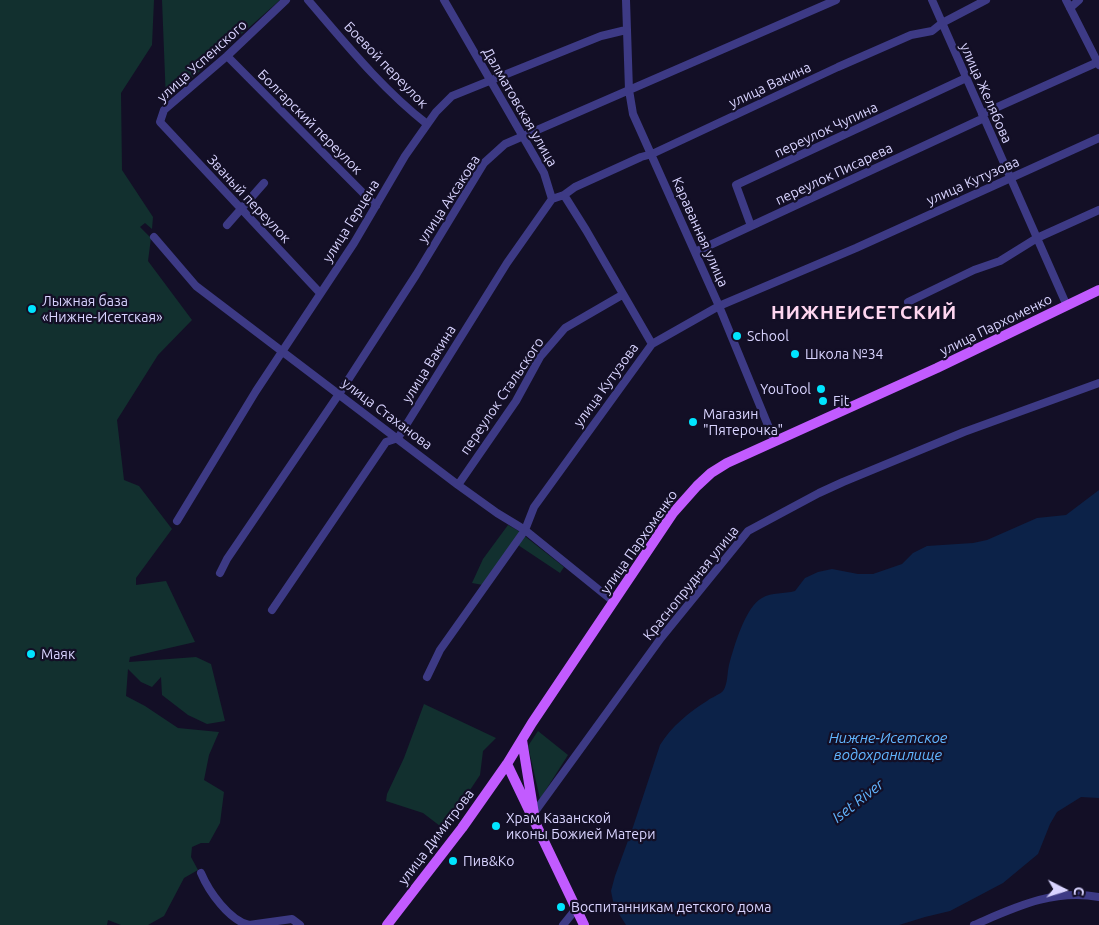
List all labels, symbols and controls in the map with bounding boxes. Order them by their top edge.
street label: улица Успенского [154,16,250,106]
street label: Боевой переулок [340,18,432,112]
street label: улица Желябова [956,40,1016,146]
street label: Далматовская улица [479,45,561,169]
street label: улица Вакина [726,59,814,111]
street label: Болгарский переулок [254,66,366,178]
street label: переулок Чупина [772,99,880,161]
street label: переулок Писарева [773,139,895,209]
street label: Званый переулок [204,151,294,247]
street label: улица Аксакова [414,152,484,246]
street label: улица Кутузова [924,153,1022,209]
street label: Караванная улица [668,174,732,290]
street label: улица Герцена [319,177,383,265]
street label: улица Пархоменко [937,291,1055,359]
place label: Лыжная база «Нижне-Исетская» [42,293,163,326]
district label: НИЖНЕИСЕТСКИЙ [769,302,959,324]
marker: Лыжная база «Нижне-Исетская» [26,303,38,315]
street label: улица Вакина [398,322,460,406]
place label: School [747,328,789,344]
marker: School [731,330,743,342]
street label: переулок Стальского [457,334,547,458]
street label: улица Кутузова [570,340,642,430]
place label: Школа №34 [805,346,884,362]
marker: Школа №34 [789,348,801,360]
street label: улица Стаханова [338,375,436,453]
place label: YouTool [760,381,811,397]
marker: YouTool [815,383,827,395]
place label: Fit [833,393,849,409]
marker: Fit [817,395,829,407]
place label: Магазин "Пятерочка" [703,406,783,438]
marker: Магазин "Пятерочка" [687,416,699,428]
street label: улица Пархоменко [597,487,681,597]
street label: Краснопрудная улица [640,522,742,644]
place label: Маяк [41,646,75,662]
marker: Маяк [25,648,37,660]
water label: Нижне-Исетское водохранилище [829,729,947,764]
water label: Iset River [829,775,887,827]
street label: улица Димитрова [395,786,477,888]
place label: Храм Казанской иконы Божией Матери [506,810,656,842]
marker: Храм Казанской иконы Божией Матери [490,820,502,832]
place label: Пив&Ко [463,853,514,869]
marker: Пив&Ко [447,855,459,867]
north arrow [1039,865,1089,915]
text: С [1071,886,1087,896]
place label: Воспитанникам детского дома [571,899,771,915]
marker: Воспитанникам детского дома [555,901,567,913]

